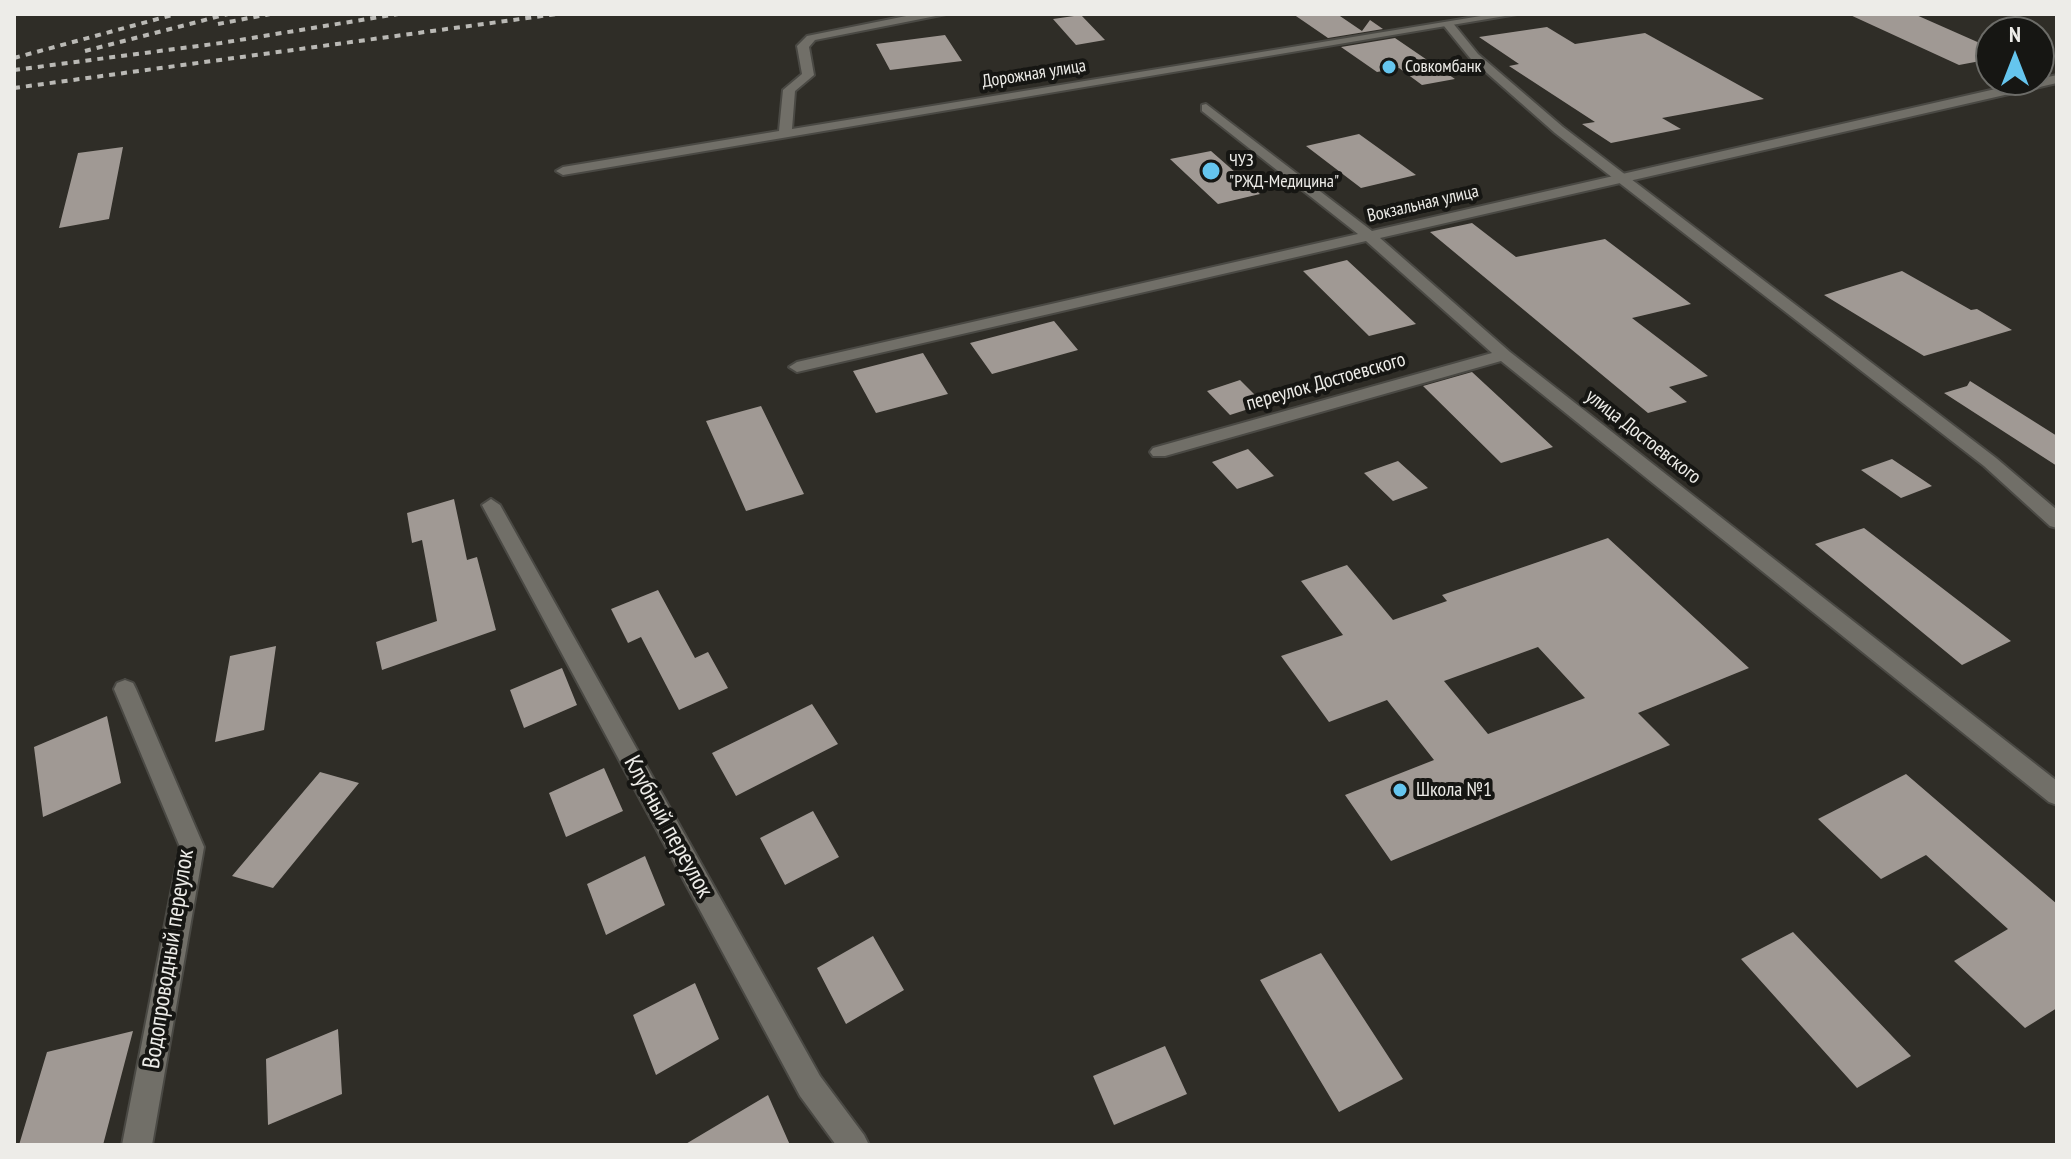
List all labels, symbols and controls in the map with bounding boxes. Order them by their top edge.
north arrow [1975,16,2055,96]
text: N [2009,20,2021,48]
street label: Дорожная улица [980,55,1088,93]
place label: Совкомбанк [1405,56,1482,78]
marker: Совкомбанк [1380,58,1398,76]
place label: ЧУЗ "РЖД-Медицина" [1229,150,1339,192]
marker: ЧУЗ "РЖД-Медицина" [1200,160,1222,182]
street label: Вокзальная улица [1365,181,1481,227]
street label: переулок Достоевского [1244,348,1408,416]
street label: улица Достоевского [1580,384,1706,490]
street label: Клубный переулок [617,751,719,903]
place label: Школа №1 [1416,778,1492,802]
marker: Школа №1 [1391,781,1409,799]
street label: Водопроводный переулок [137,847,201,1071]

